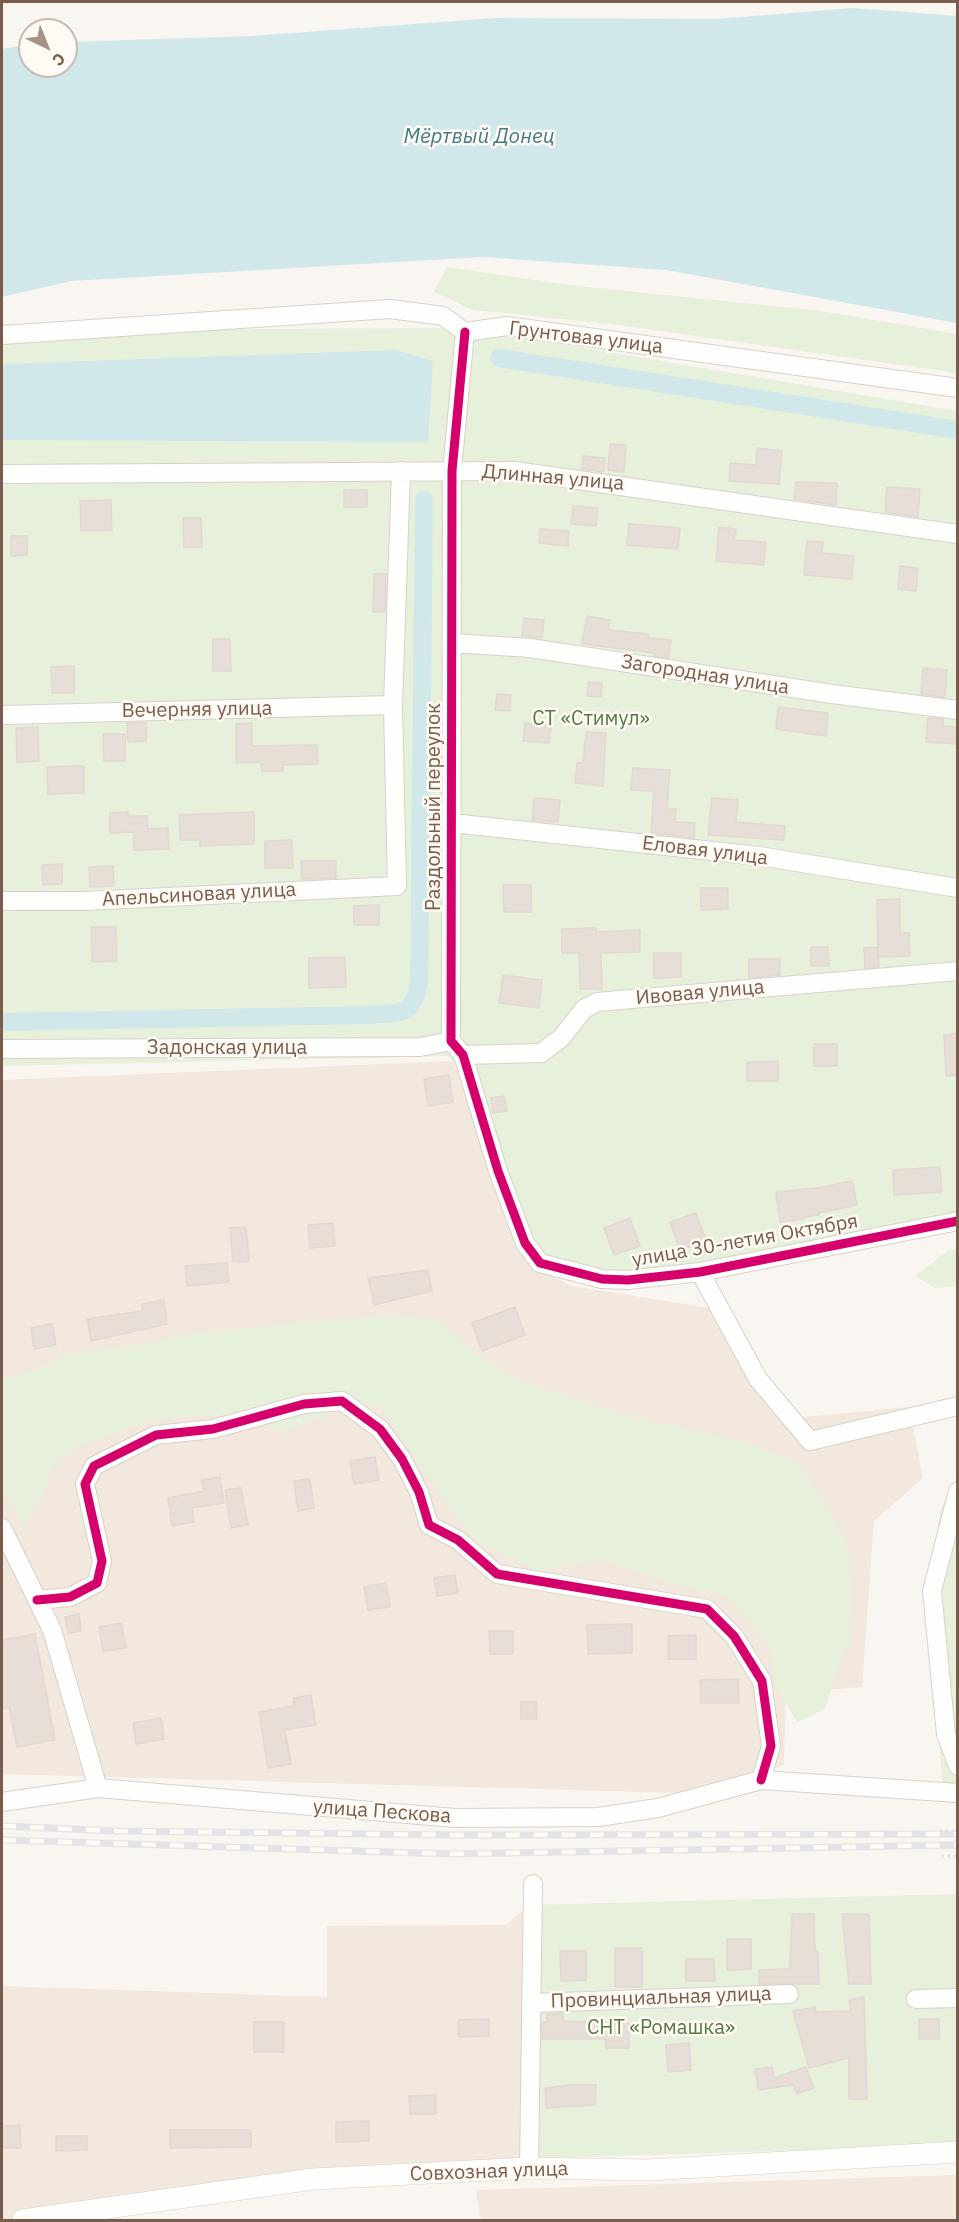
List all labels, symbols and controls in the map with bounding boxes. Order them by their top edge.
north arrow [18,18,78,78]
text: С [48,49,70,71]
water label: Мёртвый Донец [403,124,555,150]
street label: Грунтовая улица [508,317,664,359]
street label: Длинная улица [481,460,625,496]
street label: Загородная улица [619,650,791,700]
street label: Вечерняя улица [121,697,273,723]
street label: Раздольный переулок [422,703,446,911]
park label: СТ «Стимул» [532,707,650,731]
street label: Еловая улица [641,831,769,871]
street label: Апельсиновая улица [101,878,297,912]
street label: Ивовая улица [635,975,765,1011]
street label: Задонская улица [147,1036,307,1060]
street label: улица 30-летия Октября [630,1209,860,1273]
street label: улица Пескова [312,1795,452,1829]
street label: Провинциальная улица [550,1982,772,2014]
park label: СНТ «Ромашка» [587,2016,735,2040]
street label: Совхозная улица [409,2157,569,2187]

